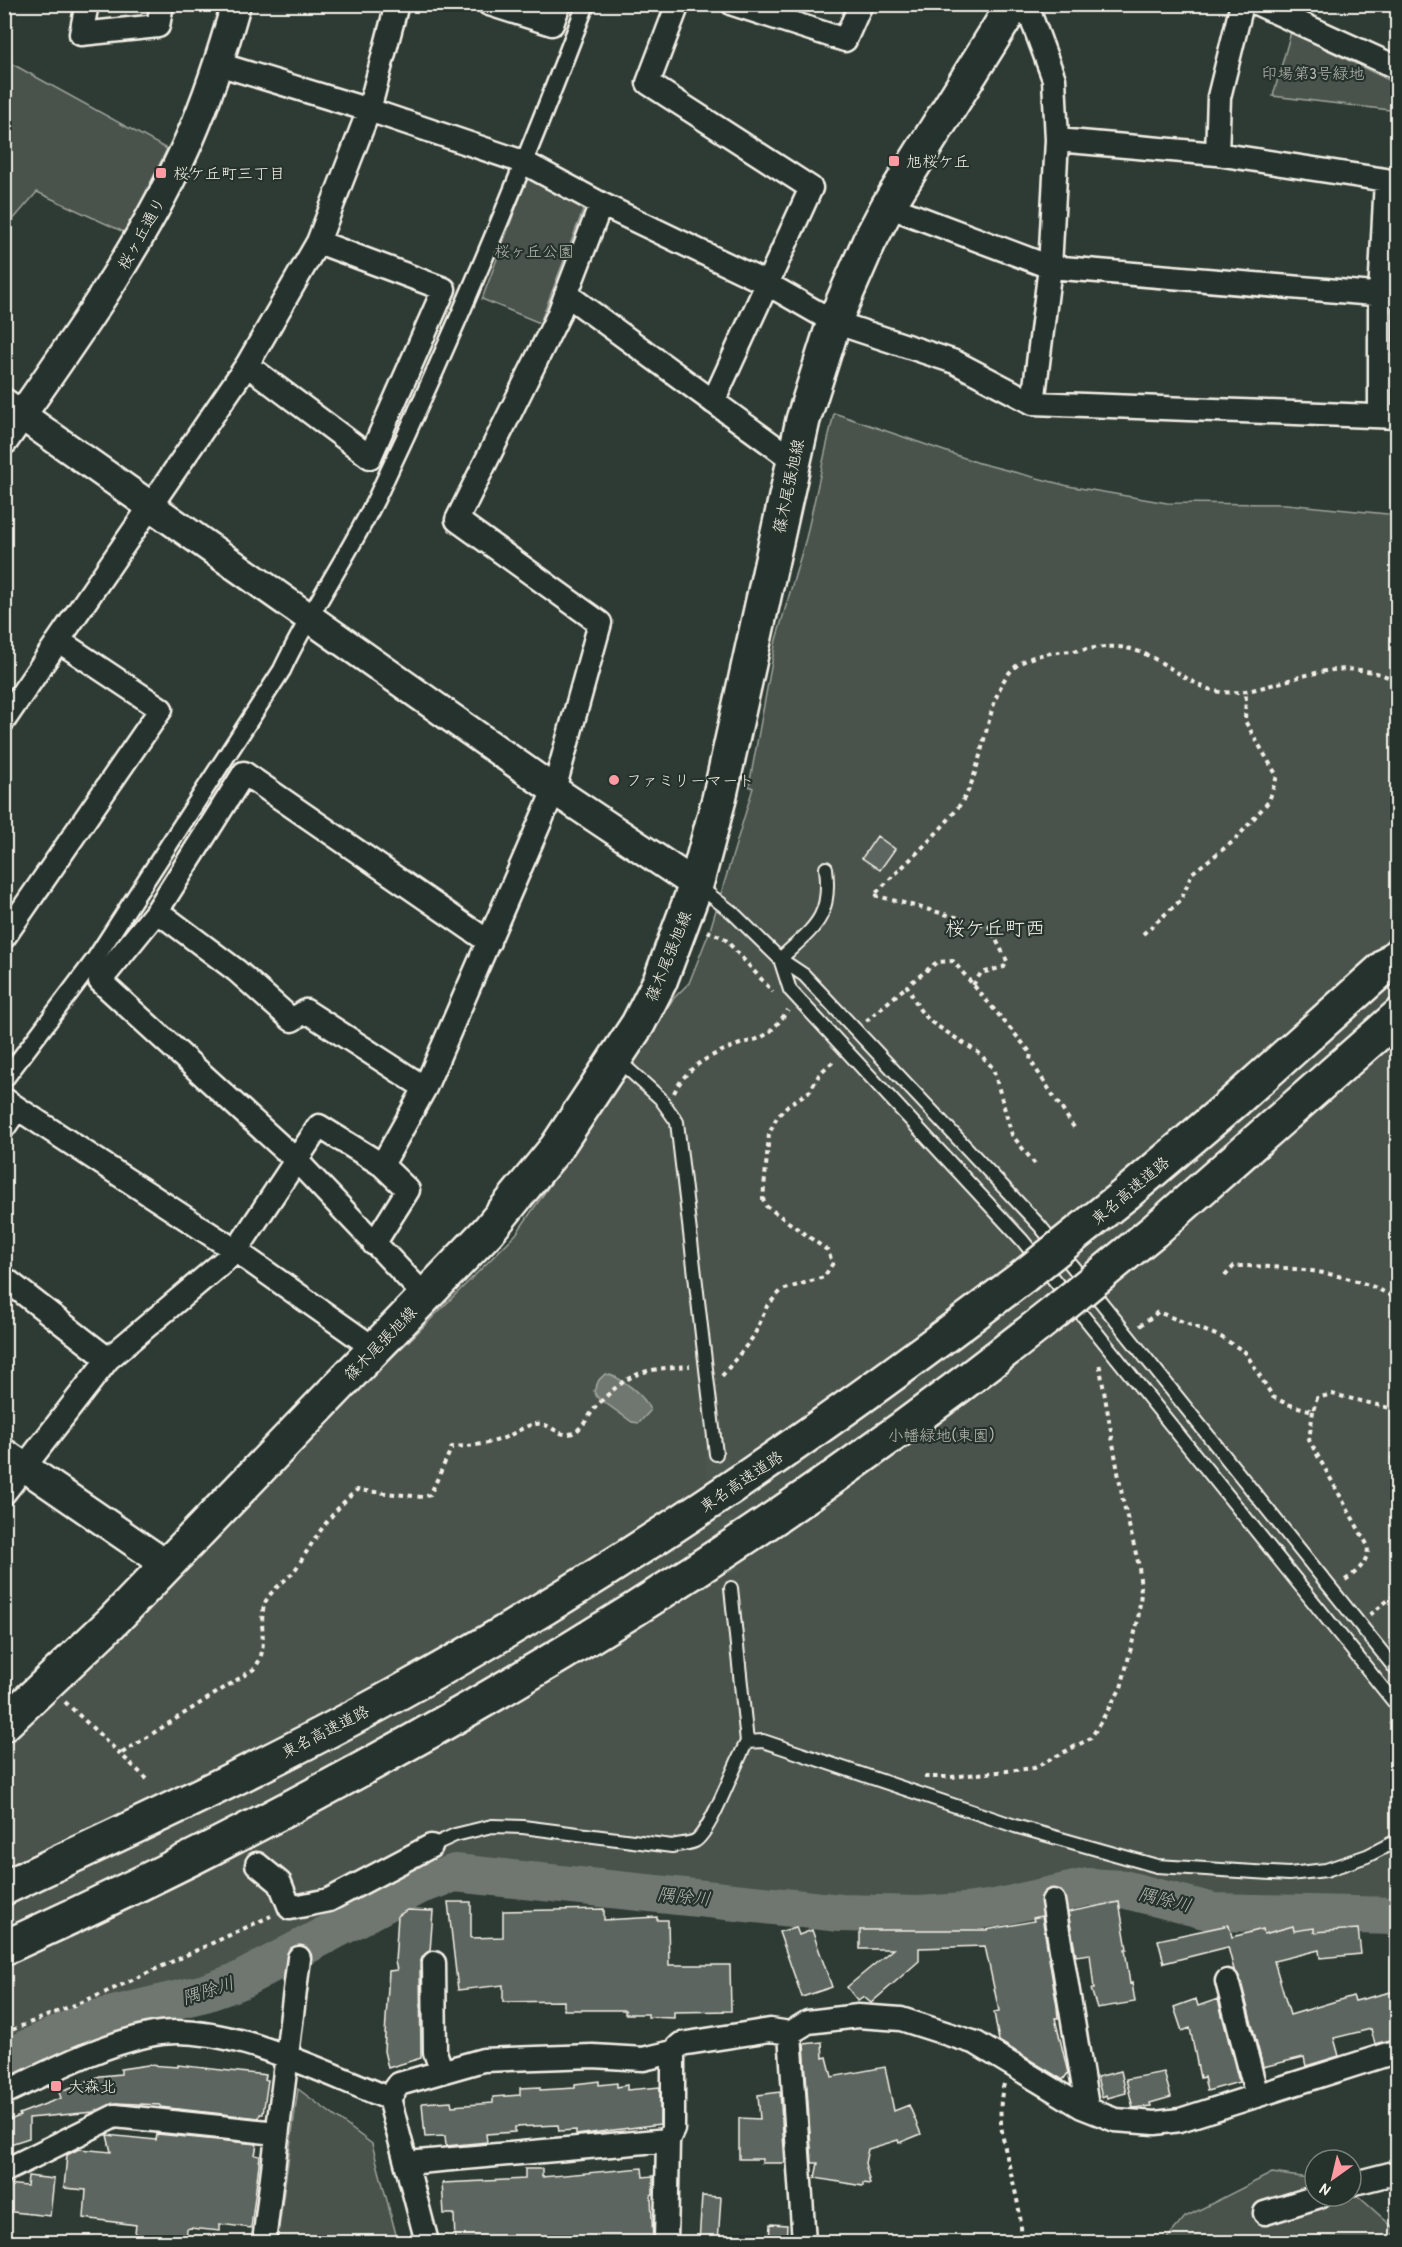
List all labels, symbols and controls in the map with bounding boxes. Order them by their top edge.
park label: 印場第3号緑地 [1261,62,1365,84]
place label: 旭桜ケ丘 [906,150,970,172]
marker: 旭桜ケ丘 [887,154,901,168]
place label: 桜ケ丘町三丁目 [173,162,285,184]
marker: 桜ケ丘町三丁目 [154,166,168,180]
street label: 桜ヶ丘通り [112,193,170,273]
park label: 桜ヶ丘公園 [494,240,574,262]
street label: 篠木尾張旭線 [767,437,809,535]
place label: ファミリーマート [626,769,754,791]
marker: ファミリーマート [607,773,621,787]
street label: 篠木尾張旭線 [640,907,696,1005]
district label: 桜ケ丘町西 [945,914,1045,941]
street label: 東名高速道路 [1086,1151,1174,1229]
street label: 篠木尾張旭線 [339,1301,421,1385]
park label: 小幡緑地(東園) [887,1424,995,1446]
street label: 東名高速道路 [695,1445,787,1517]
street label: 東名高速道路 [277,1699,373,1763]
water label: 隅除川 [1136,1880,1194,1918]
water label: 隅除川 [656,1881,712,1911]
water label: 隅除川 [178,1970,238,2010]
place label: 大森北 [68,2075,116,2097]
marker: 大森北 [49,2079,63,2093]
north arrow [1303,2148,1363,2208]
text: N [1315,2179,1334,2202]

